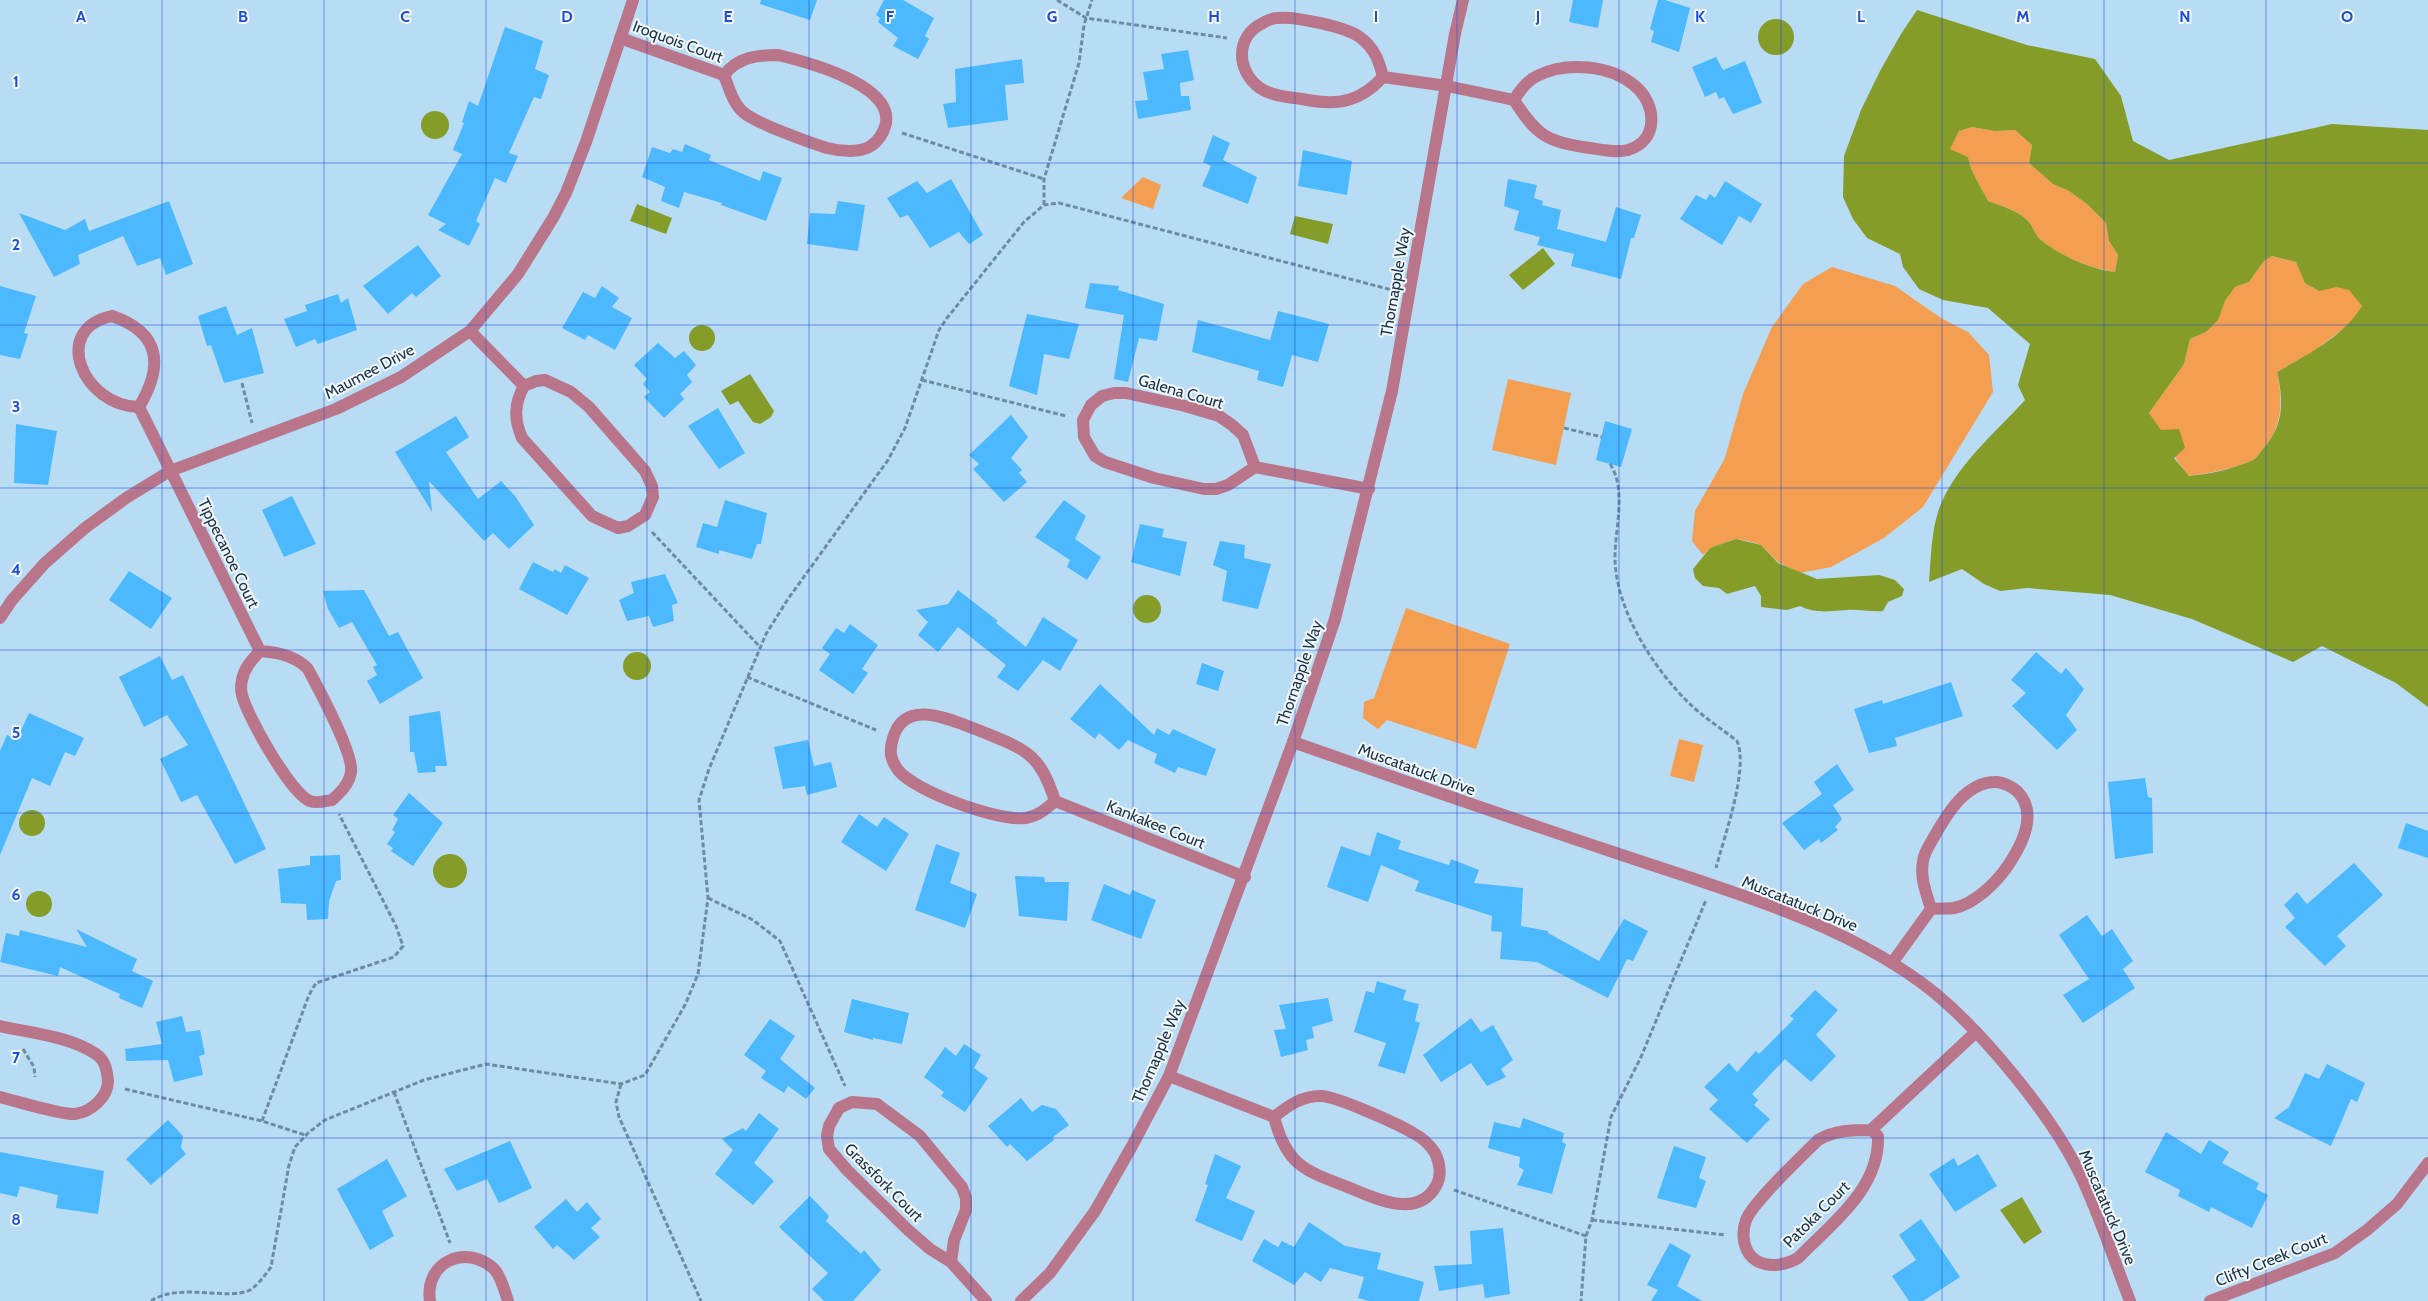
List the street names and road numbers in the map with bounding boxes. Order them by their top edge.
street label: Iroquois Court [630,16,726,67]
street label: Thornapple Way [1377,226,1414,338]
street label: Maumee Drive [321,340,417,403]
street label: Galena Court [1136,370,1226,413]
street label: Tippecanoe Court [194,495,264,612]
street label: Thornapple Way [1272,618,1326,729]
street label: Muscatatuck Drive [1356,739,1478,799]
street label: Kankakee Court [1104,796,1208,853]
street label: Muscatatuck Drive [1739,872,1860,935]
street label: Thornapple Way [1128,996,1189,1106]
street label: Grassfork Court [840,1139,927,1226]
street label: Muscatatuck Drive [2075,1147,2140,1268]
street label: Patoka Court [1779,1177,1854,1252]
street label: Clifty Creek Court [2213,1228,2330,1290]

